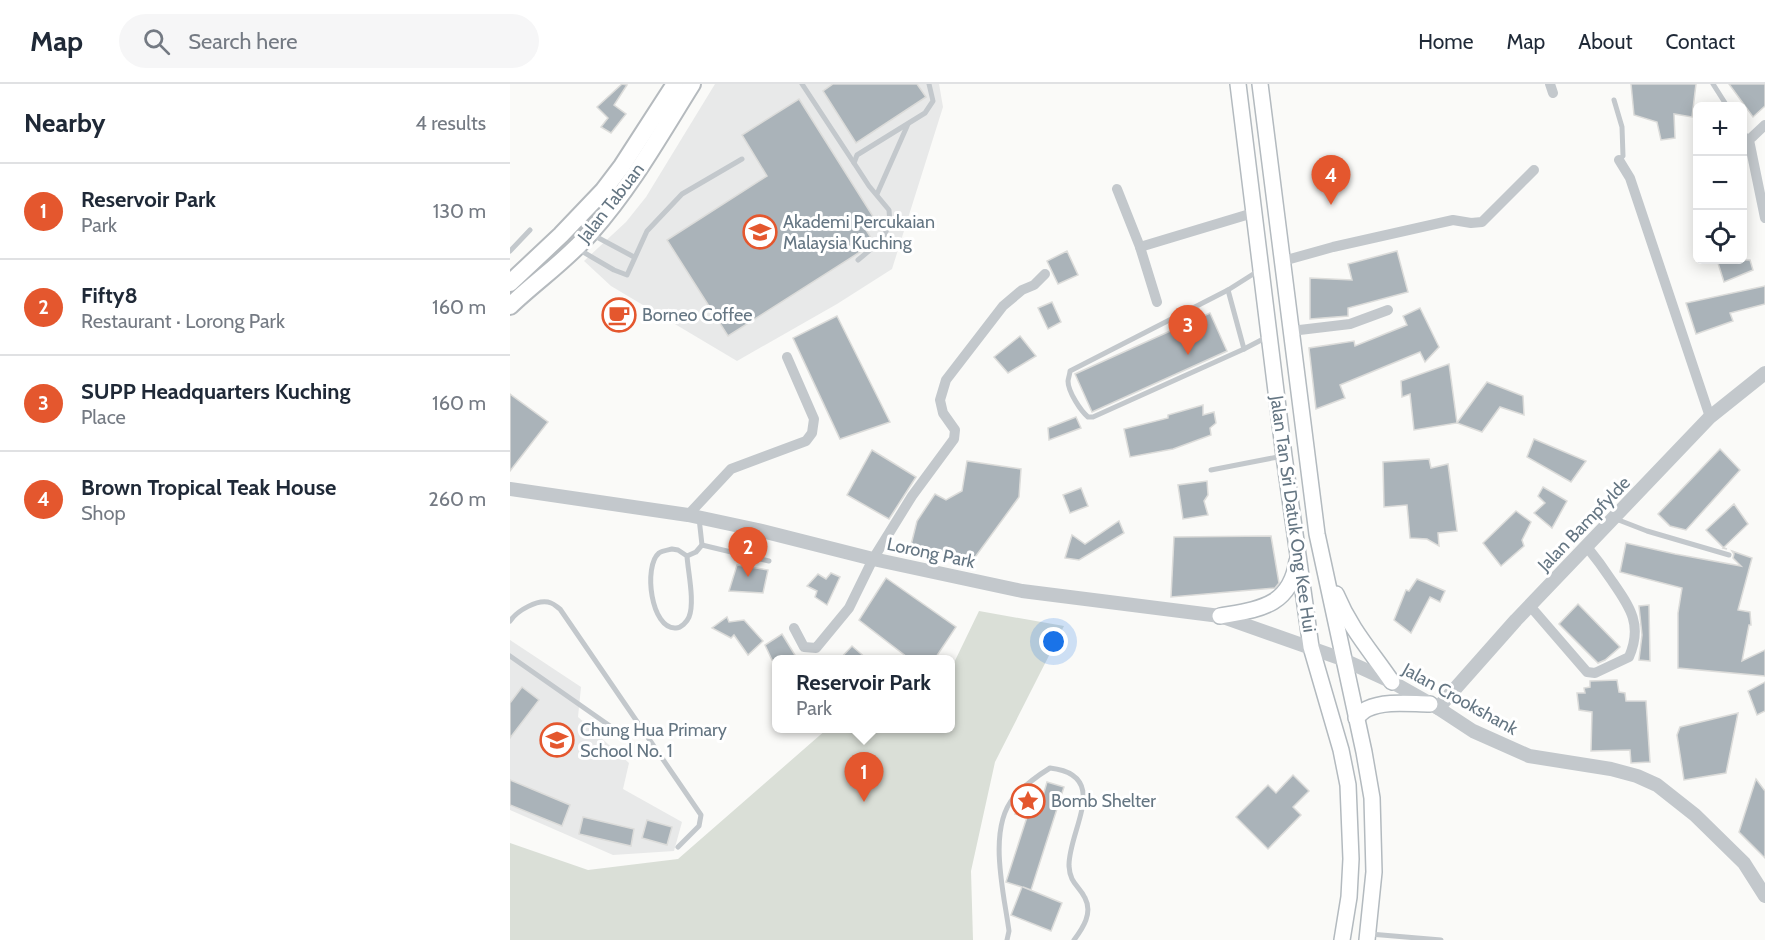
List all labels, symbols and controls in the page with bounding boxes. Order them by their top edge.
search box [119,14,539,68]
text: Map [30,24,83,58]
icon: search [140,25,173,58]
text: Search here [188,28,297,55]
text: Home [1418,29,1474,54]
text: Map [1507,29,1545,54]
text: About [1578,29,1632,54]
text: Contact [1665,29,1735,54]
map controls [1693,102,1747,264]
button: + [1693,102,1747,156]
text: Nearby [24,107,105,139]
text: 4 results [415,111,486,135]
pin: 4 [1312,156,1350,205]
button: − [1693,156,1747,210]
street label: Jalan Tabuan [572,159,649,248]
text: Reservoir Park [81,186,216,213]
text: 1 [40,199,47,223]
text: 130 m [433,199,486,223]
button: locate [1693,210,1747,264]
place label: Akademi Percukaian Malaysia Kuching [783,211,935,254]
text: Park [81,213,117,237]
school or university icon: Akademi Percukaian Malaysia Kuching [742,214,778,250]
text: Fifty8 [81,282,138,309]
text: 2 [38,295,49,319]
text: 160 m [432,295,486,319]
cafe icon: Borneo Coffee [601,297,637,333]
place label: Borneo Coffee [642,304,752,326]
pin: 3 [1168,306,1208,355]
text: Restaurant · Lorong Park [81,309,285,333]
text: SUPP Headquarters Kuching [81,378,351,405]
text: 3 [38,391,49,415]
text: 160 m [432,391,486,415]
street label: Jalan Tan Sri Datuk Ong Kee Hui [1265,393,1321,634]
text: Place [81,405,126,429]
street label: Jalan Bampfylde [1532,472,1635,577]
text: Brown Tropical Teak House [81,474,336,501]
text: 4 [37,487,50,511]
text: 260 m [428,487,486,511]
text: Shop [81,501,126,525]
pin: 2 [728,528,768,577]
street label: Lorong Park [885,533,978,573]
your location [1039,627,1068,656]
popup [772,655,955,733]
street label: Jalan Crookshank [1398,658,1522,740]
text: Reservoir Park [796,669,931,696]
text: Park [796,696,832,720]
place label: Chung Hua Primary School No. 1 [580,719,727,762]
school or university icon: Chung Hua Primary School No. 1 [539,722,575,758]
pin: 1 [844,752,884,802]
place icon: Bomb Shelter [1010,783,1046,819]
place label: Bomb Shelter [1051,790,1156,812]

